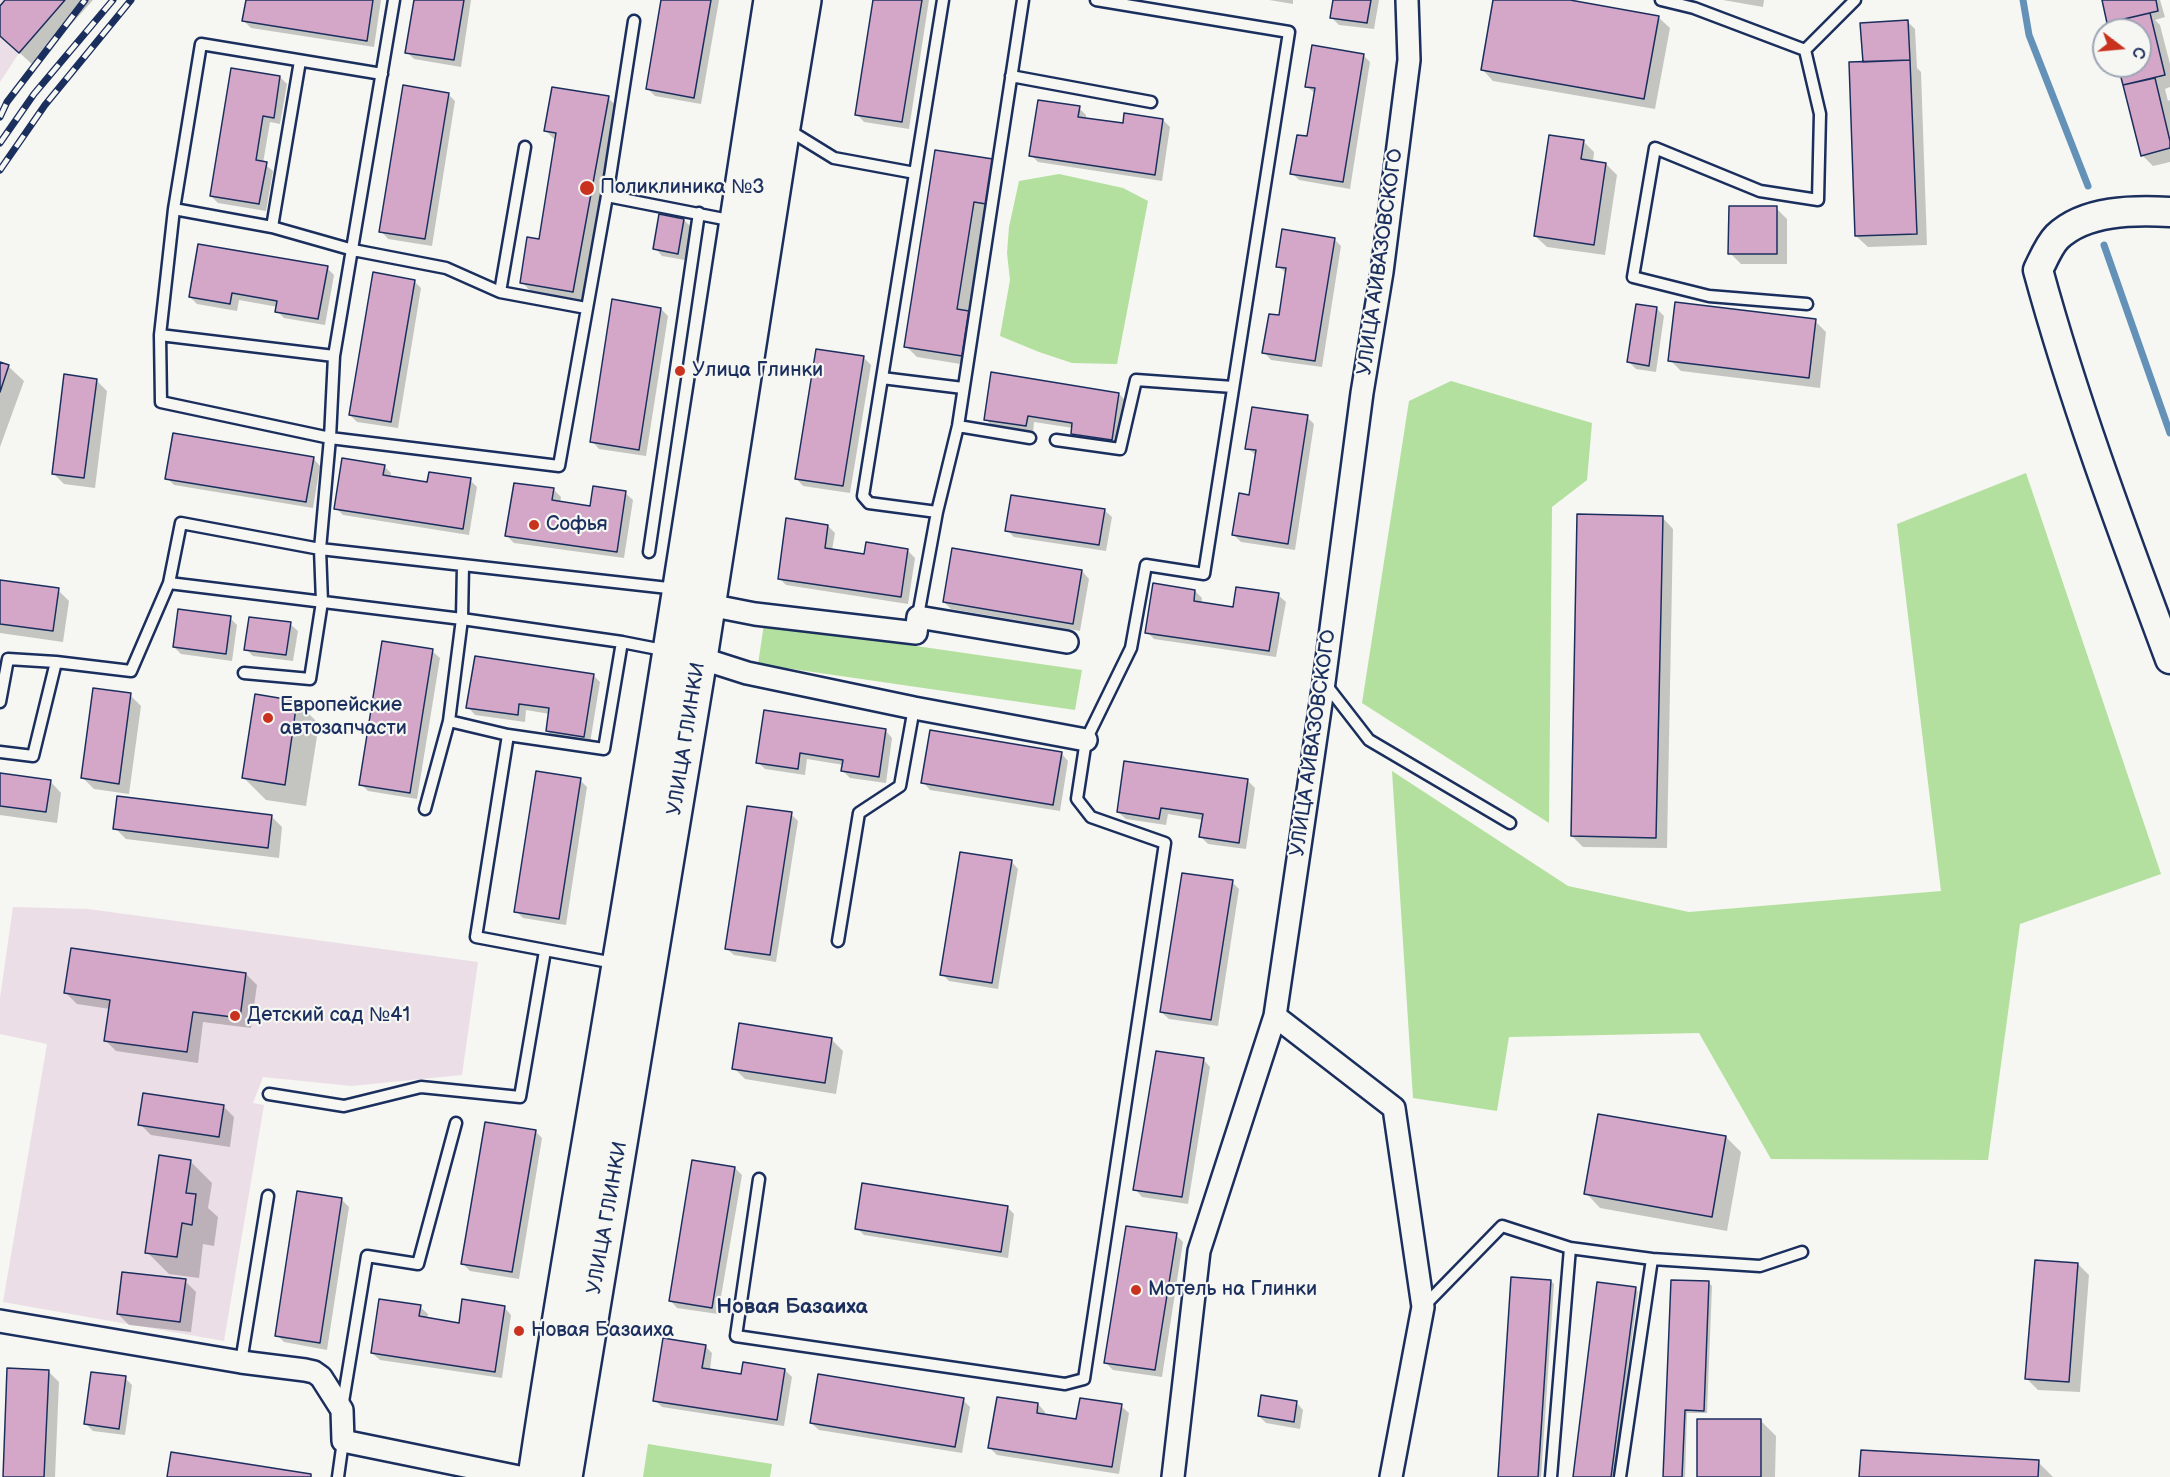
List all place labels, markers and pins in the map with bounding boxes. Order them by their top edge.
place label: Поликлиника №3 [600,176,765,200]
marker: Поликлиника №3 [578,179,596,197]
place label: Улица Глинки [692,359,823,383]
marker: Улица Глинки [673,364,687,378]
place label: Софья [546,513,608,537]
marker: Софья [527,518,541,532]
place label: Европейские автозапчасти [280,694,407,741]
marker: Европейские автозапчасти [261,711,275,725]
place label: Детский сад №41 [247,1004,410,1028]
marker: Детский сад №41 [228,1009,242,1023]
place label: Мотель на Глинки [1148,1278,1317,1302]
marker: Мотель на Глинки [1129,1283,1143,1297]
place label: Новая Базаиха [531,1319,674,1343]
marker: Новая Базаиха [512,1324,526,1338]

